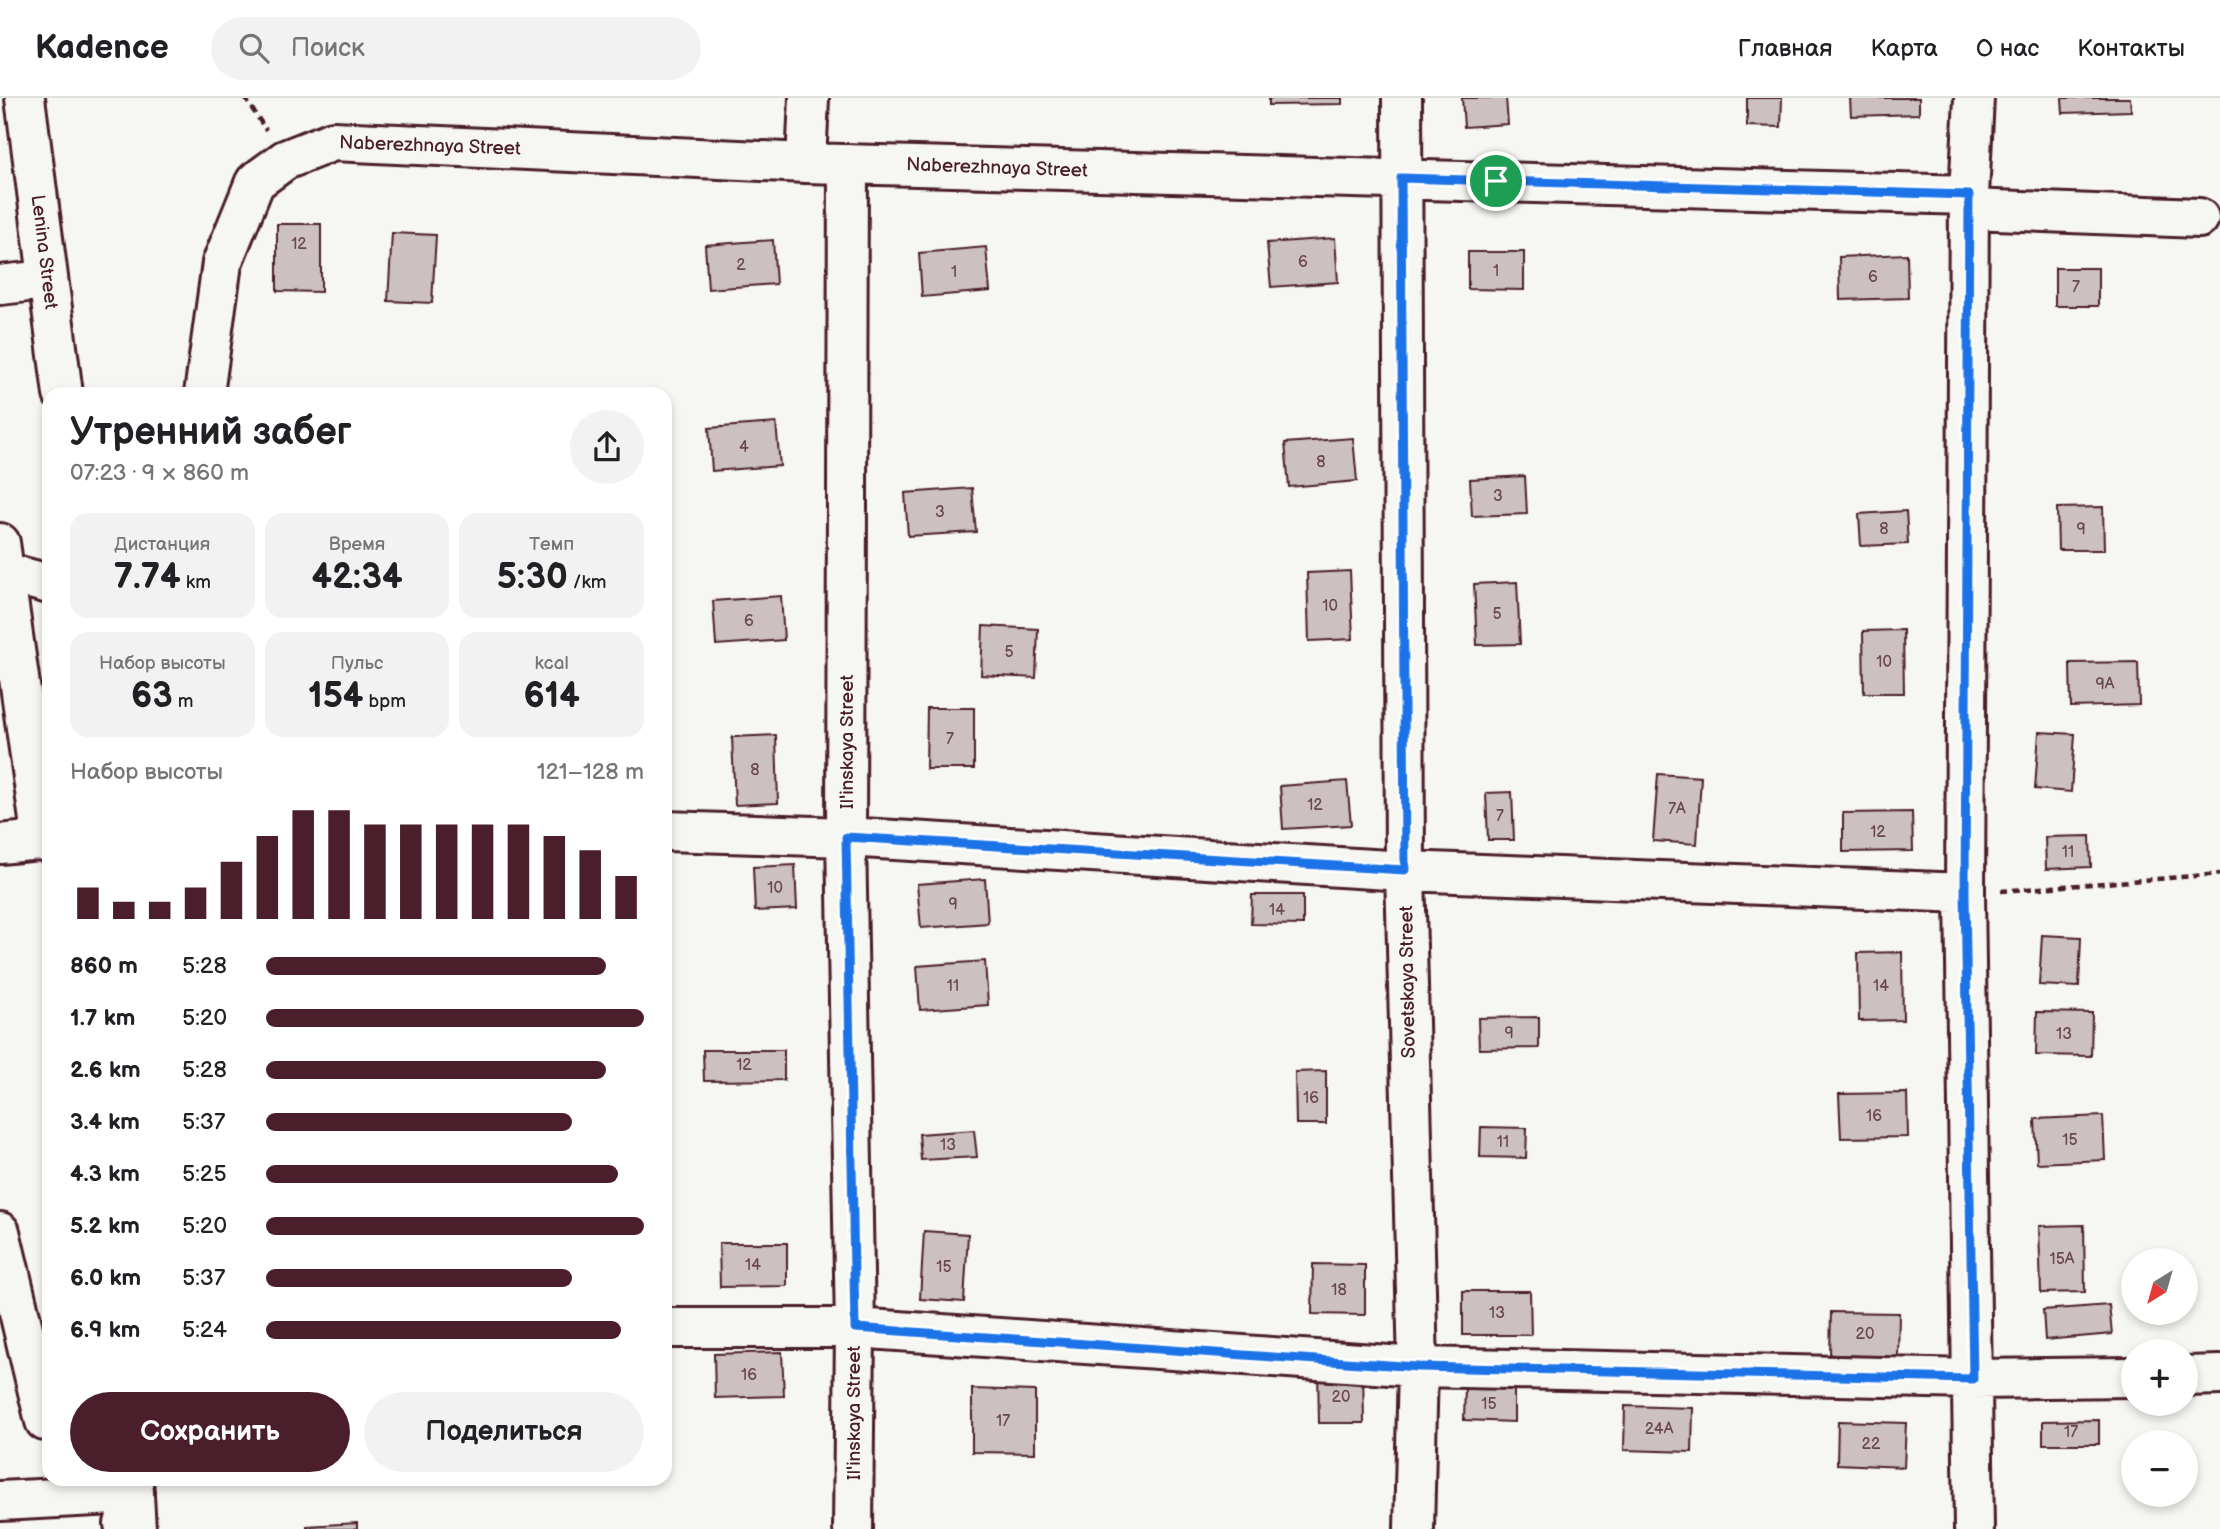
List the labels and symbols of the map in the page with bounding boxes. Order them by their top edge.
street label: Naberezhnaya Street [339,131,521,161]
pin [1466,151,1526,211]
street label: Naberezhnaya Street [906,153,1088,183]
street label: Lenina Street [26,193,62,311]
house number: 12 [291,235,307,254]
house number: 6 [1298,253,1308,272]
house number: 2 [736,256,746,275]
house number: 1 [1493,262,1499,281]
house number: 1 [951,263,957,282]
house number: 6 [1868,268,1878,287]
house number: 7 [2072,278,2080,297]
house number: 4 [739,438,749,457]
house number: 8 [1316,453,1326,472]
house number: 3 [1493,487,1503,506]
house number: 3 [935,503,945,522]
house number: 8 [1879,520,1889,539]
house number: 9 [2076,520,2086,539]
house number: 10 [1322,597,1338,616]
house number: 5 [1492,605,1502,624]
house number: 6 [744,612,754,631]
house number: 5 [1004,643,1014,662]
house number: 10 [1876,653,1892,672]
street label: Il'inskaya Street [836,675,859,809]
house number: 9А [2096,675,2115,694]
house number: 7 [946,730,954,749]
house number: 8 [750,761,760,780]
house number: 12 [1307,796,1323,815]
house number: 7А [1668,800,1686,819]
house number: 7 [1496,807,1504,826]
house number: 12 [1870,823,1886,842]
house number: 11 [2062,843,2074,862]
house number: 10 [767,879,783,898]
house number: 9 [948,895,958,914]
house number: 14 [1269,901,1285,920]
street label: Sovetskaya Street [1395,905,1421,1059]
house number: 11 [947,977,959,996]
house number: 14 [1873,977,1889,996]
house number: 9 [1504,1024,1514,1043]
house number: 13 [2056,1025,2072,1044]
house number: 12 [736,1056,752,1075]
house number: 16 [1303,1089,1319,1108]
house number: 16 [1866,1107,1882,1126]
house number: 15 [2062,1131,2078,1150]
house number: 11 [1497,1133,1509,1152]
house number: 13 [940,1136,956,1155]
north arrow [2121,1248,2198,1325]
house number: 15А [2049,1250,2075,1269]
house number: 14 [745,1256,761,1275]
house number: 15 [936,1258,952,1277]
house number: 18 [1331,1281,1347,1300]
house number: 13 [1489,1304,1505,1323]
house number: 20 [1856,1325,1874,1344]
street label: Il'inskaya Street [843,1346,866,1480]
house number: 16 [741,1366,757,1385]
house number: 20 [1332,1388,1350,1407]
house number: 15 [1481,1395,1497,1414]
house number: 17 [996,1412,1010,1431]
house number: 24А [1645,1420,1674,1439]
house number: 17 [2064,1423,2078,1442]
house number: 22 [1862,1435,1881,1454]

